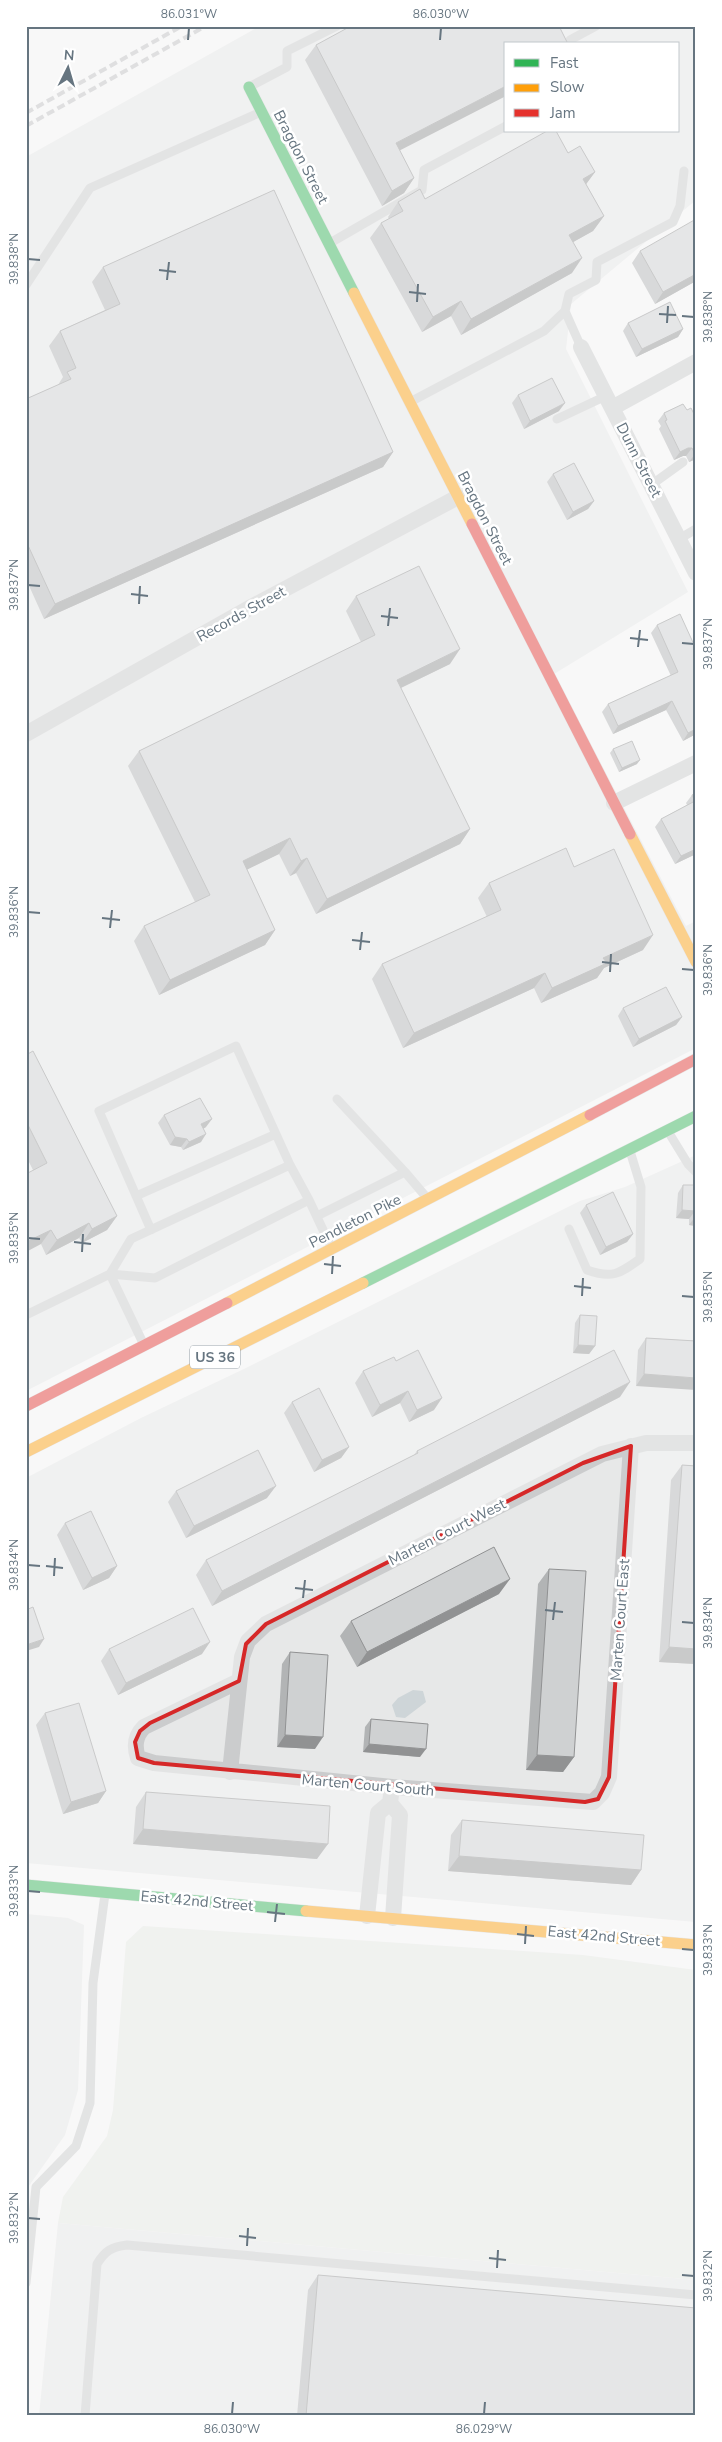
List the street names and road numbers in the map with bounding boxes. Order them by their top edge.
street label: Bragdon Street [269,107,334,208]
street label: Dunn Street [612,419,667,501]
street label: Bragdon Street [453,468,518,569]
street label: Records Street [193,581,290,647]
street label: Pendleton Pike [306,1189,405,1253]
road number: US 36 [190,1345,240,1368]
street label: Marten Court West [385,1493,510,1570]
street label: Marten Court East [606,1558,634,1682]
street label: Marten Court South [301,1769,435,1801]
street label: East 42nd Street [140,1886,255,1916]
street label: East 42nd Street [547,1921,662,1951]

